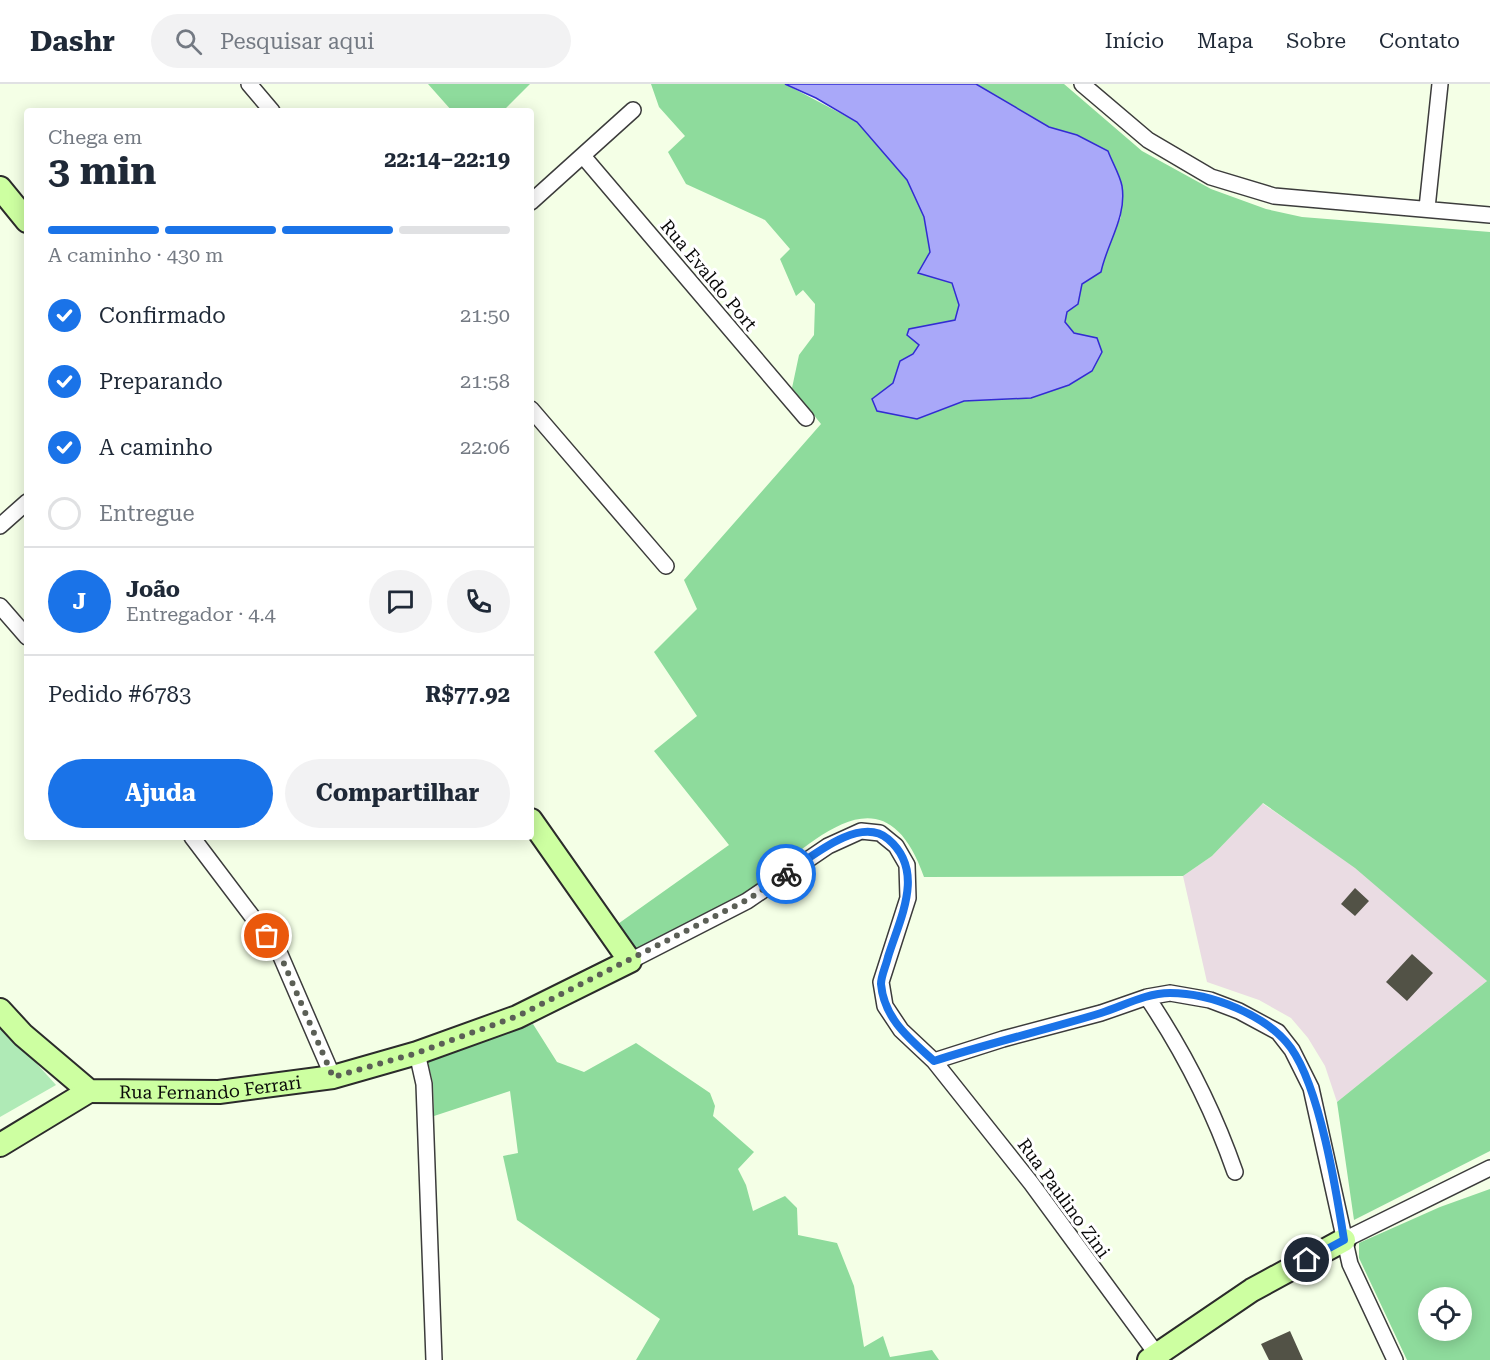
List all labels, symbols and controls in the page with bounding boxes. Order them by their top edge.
search box [151,14,571,68]
text: Dashr [30,25,115,58]
icon: search [172,25,205,58]
text: Pesquisar aqui [220,29,374,54]
text: Início [1105,29,1164,53]
text: Mapa [1197,29,1253,53]
text: Sobre [1286,29,1346,53]
text: Contato [1379,29,1460,53]
text: Chega em [48,125,142,149]
text: 22:14–22:19 [384,147,510,172]
text: 3 min [48,148,156,194]
street label: Rua Evaldo Port [657,215,762,335]
text: A caminho · 430 m [48,243,224,267]
icon: check [48,299,81,332]
text: Confirmado [99,303,226,328]
text: 21:50 [460,303,510,327]
icon: check [48,365,81,398]
text: Preparando [99,369,223,394]
text: 21:58 [460,369,510,393]
icon: check [48,431,81,464]
text: A caminho [99,435,213,460]
text: 22:06 [460,435,510,459]
text: Entregue [99,501,195,526]
button: chat [369,570,432,633]
button: phone [447,570,510,633]
text: João [126,577,180,602]
text: J [73,589,86,614]
text: Entregador · 4.4 [126,602,276,626]
text: Pedido #6783 [48,682,191,707]
text: R$77.92 [425,682,510,707]
button: Ajuda [48,759,273,828]
button: Compartilhar [285,759,510,828]
courier [756,844,816,904]
icon: bike [770,858,803,891]
pin [241,910,292,961]
icon: bag [250,919,283,952]
street label: Rua Fernando Ferrari [119,1071,303,1103]
street label: Rua Paulino Zini [1014,1134,1115,1262]
pin [1281,1234,1332,1285]
icon: home [1290,1243,1323,1276]
map controls [1418,1287,1472,1341]
button: locate [1418,1287,1472,1341]

